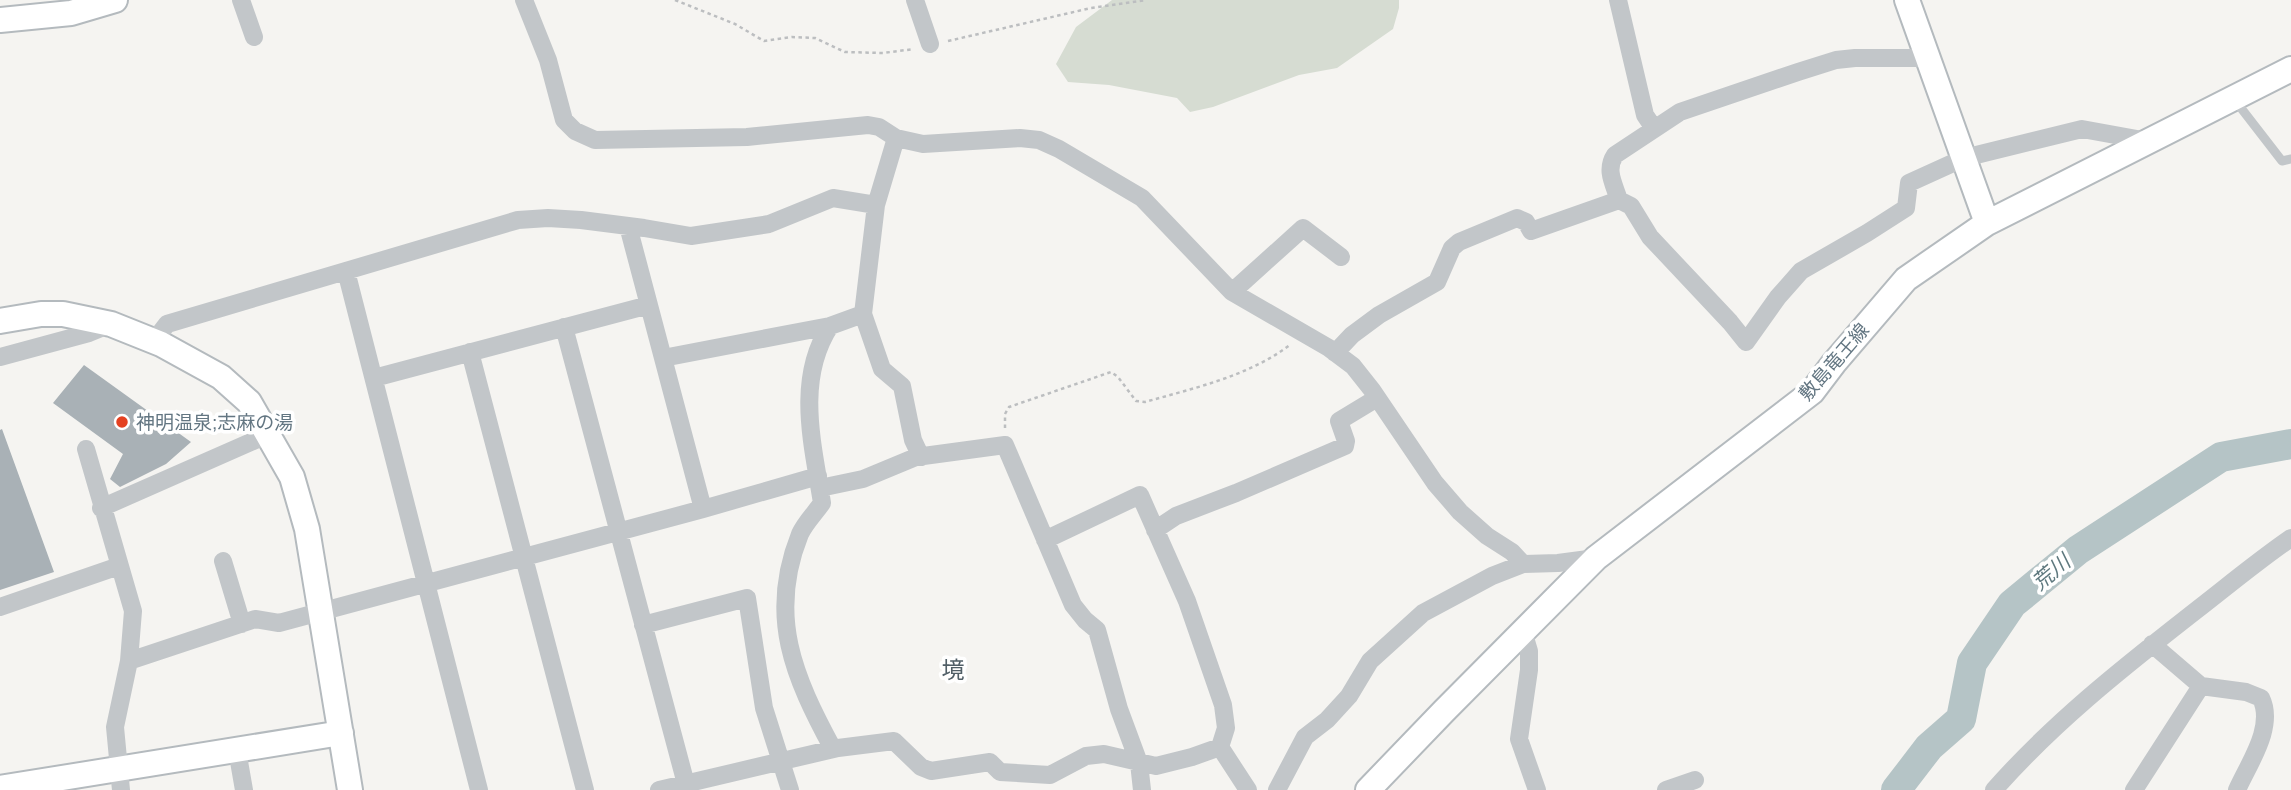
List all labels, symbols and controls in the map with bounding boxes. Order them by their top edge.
street label: 敷島竜王線 [1795,319,1873,405]
place label: 神明温泉;志麻の湯 [136,412,293,433]
marker: 神明温泉;志麻の湯 [114,414,130,430]
water label: 荒川 [2028,548,2076,594]
district label: 境 [942,657,965,683]

